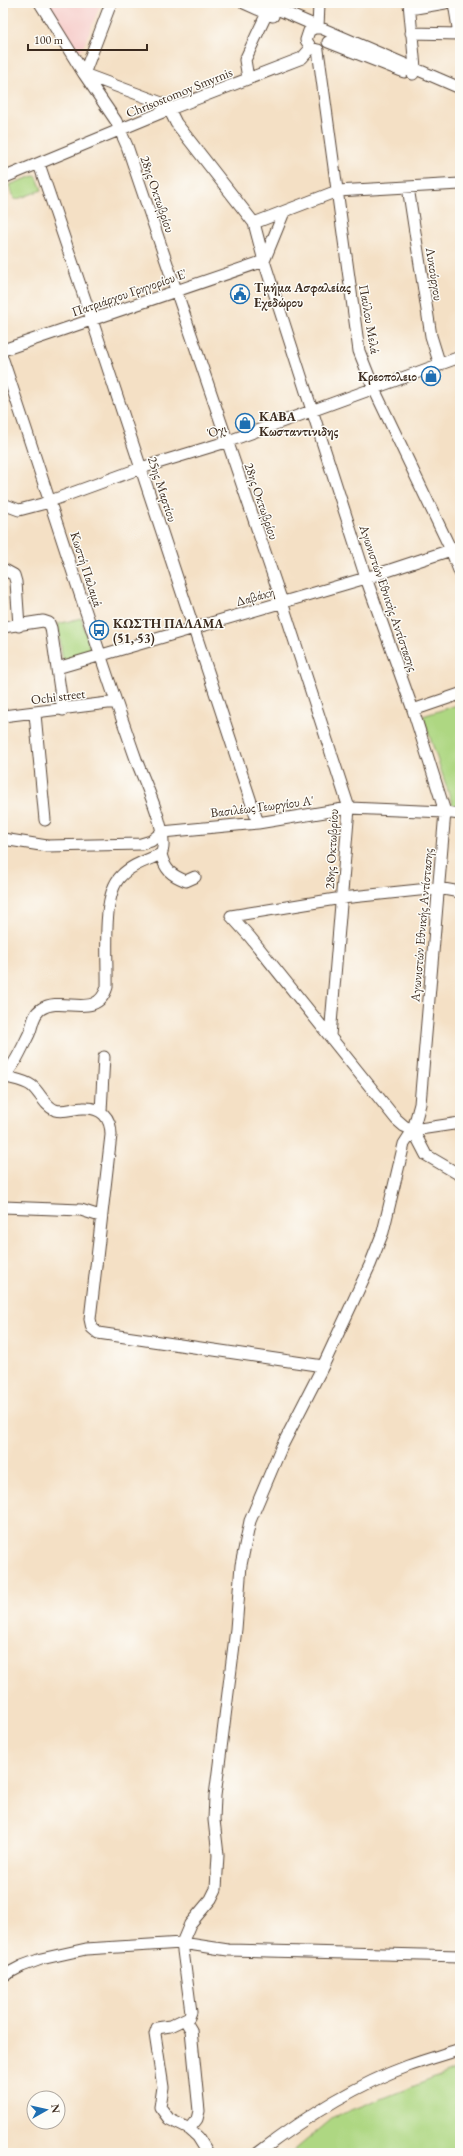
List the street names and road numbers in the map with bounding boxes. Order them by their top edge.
street label: Chrisostomoy Smyrnis [124,63,235,122]
street label: 28ης Οκτωβρίου [136,153,179,235]
street label: Λυκούργου [422,245,447,302]
street label: Πατριάρχου Γρηγορίου Ε' [69,265,189,320]
street label: Παύλου Μελά [355,283,384,355]
street label: Όχι [204,419,229,442]
street label: 25ης Μαρτίου [144,454,181,524]
street label: 28ης Οκτωβρίου [240,460,283,542]
street label: Αγωνιστών Εθνικής Αντίστασης [355,522,422,674]
street label: Κωστή Παλαμά [66,530,107,609]
street label: Δαβάκη [234,583,276,610]
street label: Ochi street [30,685,86,708]
street label: Βασιλέως Γεωργίου Α' [209,792,315,821]
street label: 28ης Οκτωβρίου [321,808,342,890]
street label: Αγωνιστών Εθνικής Αντίστασης [406,847,437,1004]

